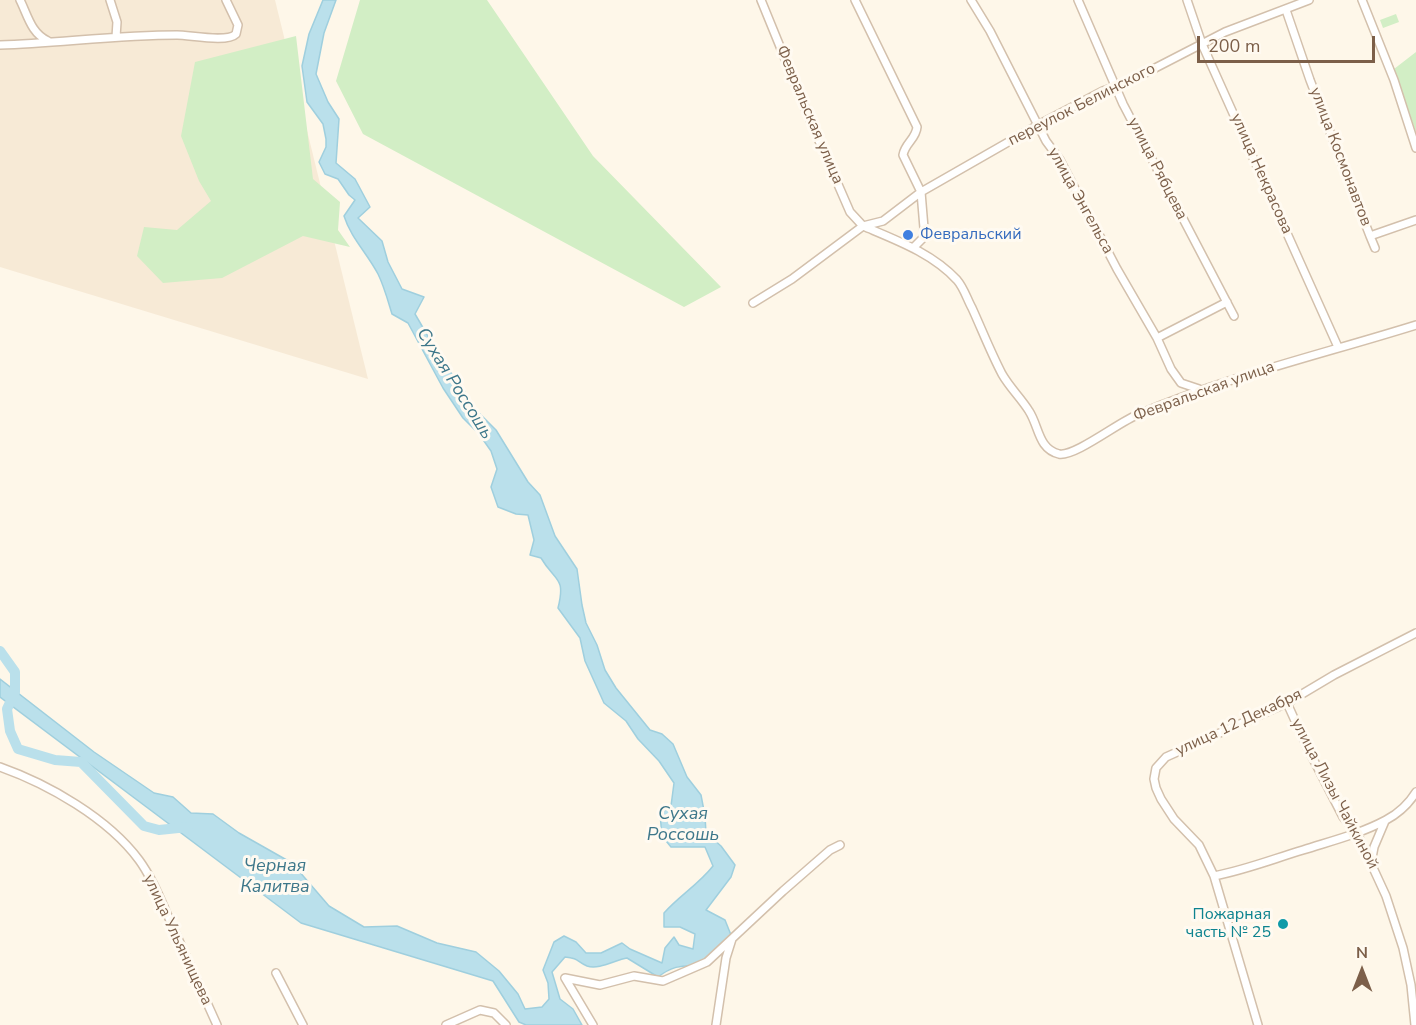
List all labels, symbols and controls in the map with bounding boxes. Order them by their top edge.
scale bar [1200,24,1378,62]
text: 200 m [1208,34,1260,58]
street label: Февральская улица [771,43,847,187]
street label: переулок Белинского [1005,59,1159,151]
street label: улица Космонавтов [1305,85,1375,229]
street label: улица Некрасова [1226,111,1296,237]
street label: улица Рябцева [1123,115,1191,223]
street label: улица Энгельса [1043,145,1117,257]
place label: Февральский [920,225,1022,245]
marker: Февральский [901,228,915,242]
water label: Сухая Россошь [411,324,497,444]
street label: Февральская улица [1131,358,1277,426]
street label: улица 12 Декабря [1173,685,1305,761]
street label: улица Лизы Чайкиной [1286,715,1382,873]
water label: Сухая Россошь [647,804,719,846]
water label: Черная Калитва [240,856,310,898]
street label: улица Ульянищева [138,871,216,1009]
place label: Пожарная часть № 25 [1186,905,1271,943]
marker: Пожарная часть № 25 [1276,917,1290,931]
north arrow [1332,941,1392,1001]
text: N [1356,942,1368,964]

